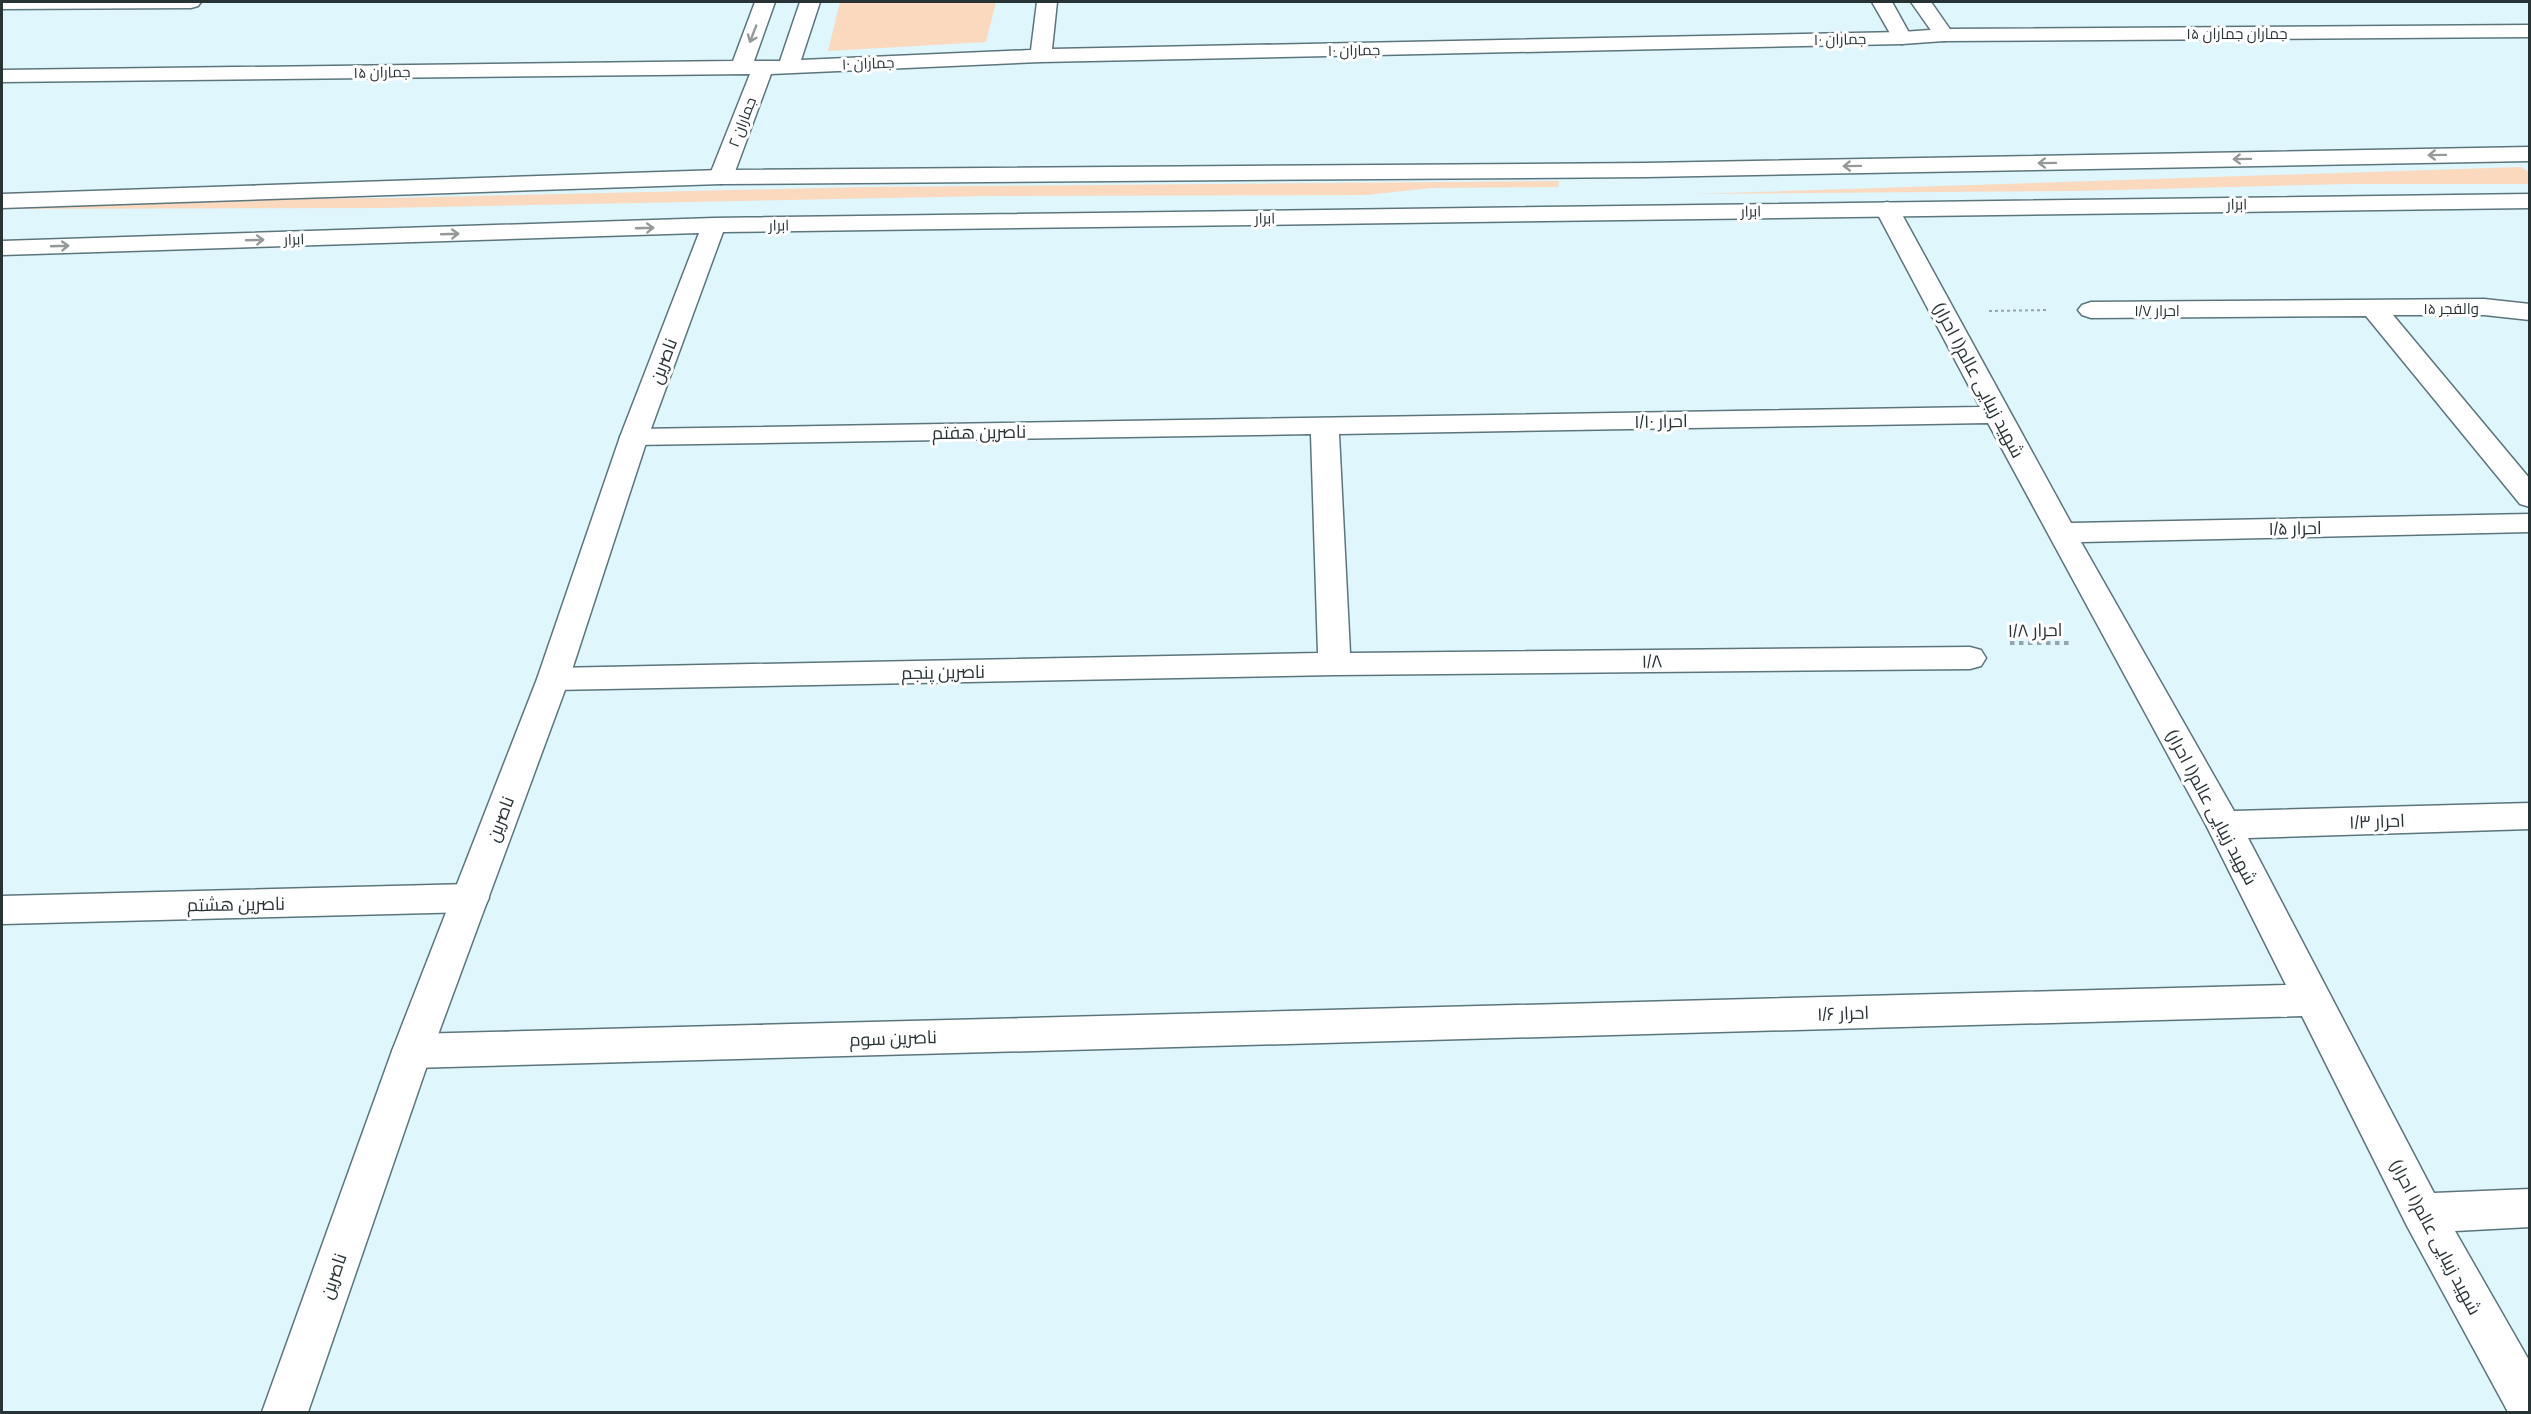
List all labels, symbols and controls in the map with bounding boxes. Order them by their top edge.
street label: جماران جماران ۱۵ [2186,23,2288,44]
one-way arrow [747,24,758,43]
street label: جماران ۱۰ [1813,28,1867,50]
street label: جماران ۱۰ [1327,39,1381,61]
street label: جماران ۱۰ [841,52,895,74]
street label: جماران ۱۵ [353,61,411,83]
street label: جماران ۲ [723,94,761,150]
one-way arrow [2427,149,2447,161]
one-way arrow [2232,153,2252,165]
one-way arrow [2037,157,2057,168]
one-way arrow [1842,160,1862,172]
street label: ابرار [2226,193,2247,215]
street label: ابرار [1740,200,1761,222]
street label: ابرار [1254,207,1275,229]
street label: ابرار [768,214,789,236]
one-way arrow [634,222,654,233]
street label: ابرار [282,228,305,250]
one-way arrow [439,228,459,239]
one-way arrow [244,234,264,246]
one-way arrow [49,240,69,252]
street label: شهید زیبایی عالم(۱ احرار) [1927,298,2031,462]
street label: ۱۵ والفجر [2423,298,2479,319]
street label: ۱/۷ احرار [2134,300,2180,321]
street label: ناصرین [643,335,683,387]
street label: ۱/۱۰ احرار [1634,408,1688,434]
street label: ناصرین هفتم [932,419,1026,445]
street label: ۱/۵ احرار [2268,515,2322,541]
street label: ۱/۸ احرار [2007,617,2063,643]
street label: ۱/۸ [1641,648,1663,674]
street label: ناصرین پنجم [901,659,985,685]
street label: شهید زیبایی عالم(۱ احرار) [2160,725,2264,889]
street label: ناصرین [480,793,520,845]
street label: ۱/۳ احرار [2349,808,2405,834]
street label: ناصرین هشتم [187,891,285,917]
street label: ۱/۶ احرار [1816,1000,1870,1026]
street label: ناصرین سوم [849,1024,937,1052]
street label: شهید زیبایی عالم(۱ احرار) [2384,1155,2488,1319]
street label: ناصرین [314,1250,352,1302]

